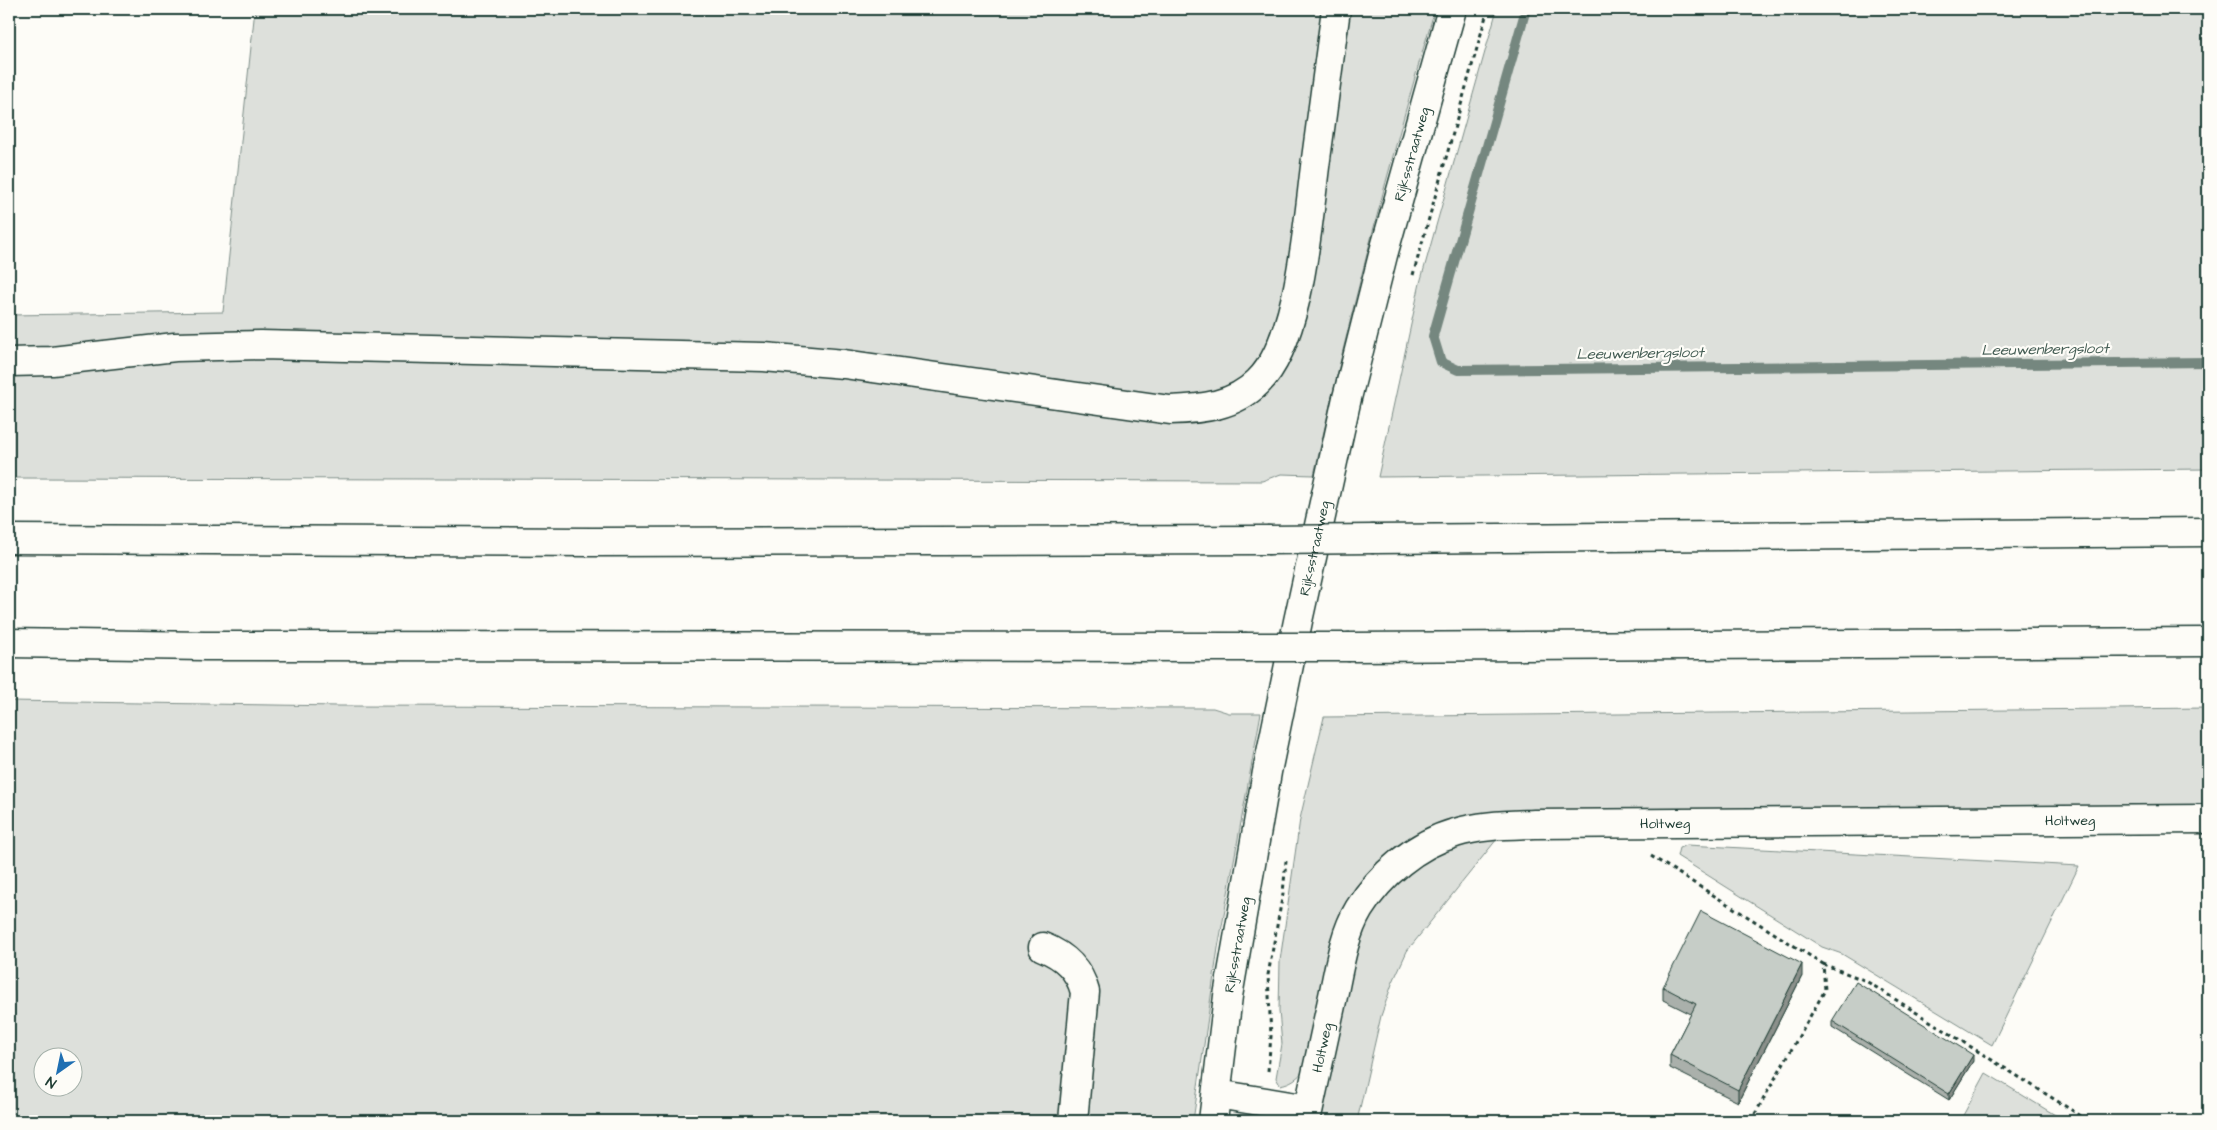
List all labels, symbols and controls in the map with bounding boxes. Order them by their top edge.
street label: Rijksstraatweg [1390,105,1435,204]
water label: Leeuwenbergsloot [1981,338,2111,362]
water label: Leeuwenbergsloot [1576,342,1706,366]
street label: Rijksstraatweg [1295,499,1335,598]
street label: Holtweg [2045,811,2095,831]
street label: Holtweg [1640,814,1690,834]
street label: Rijksstraatweg [1220,895,1256,994]
street label: Holtweg [1308,1021,1338,1075]
north arrow [32,1048,82,1098]
text: N [42,1071,61,1093]

